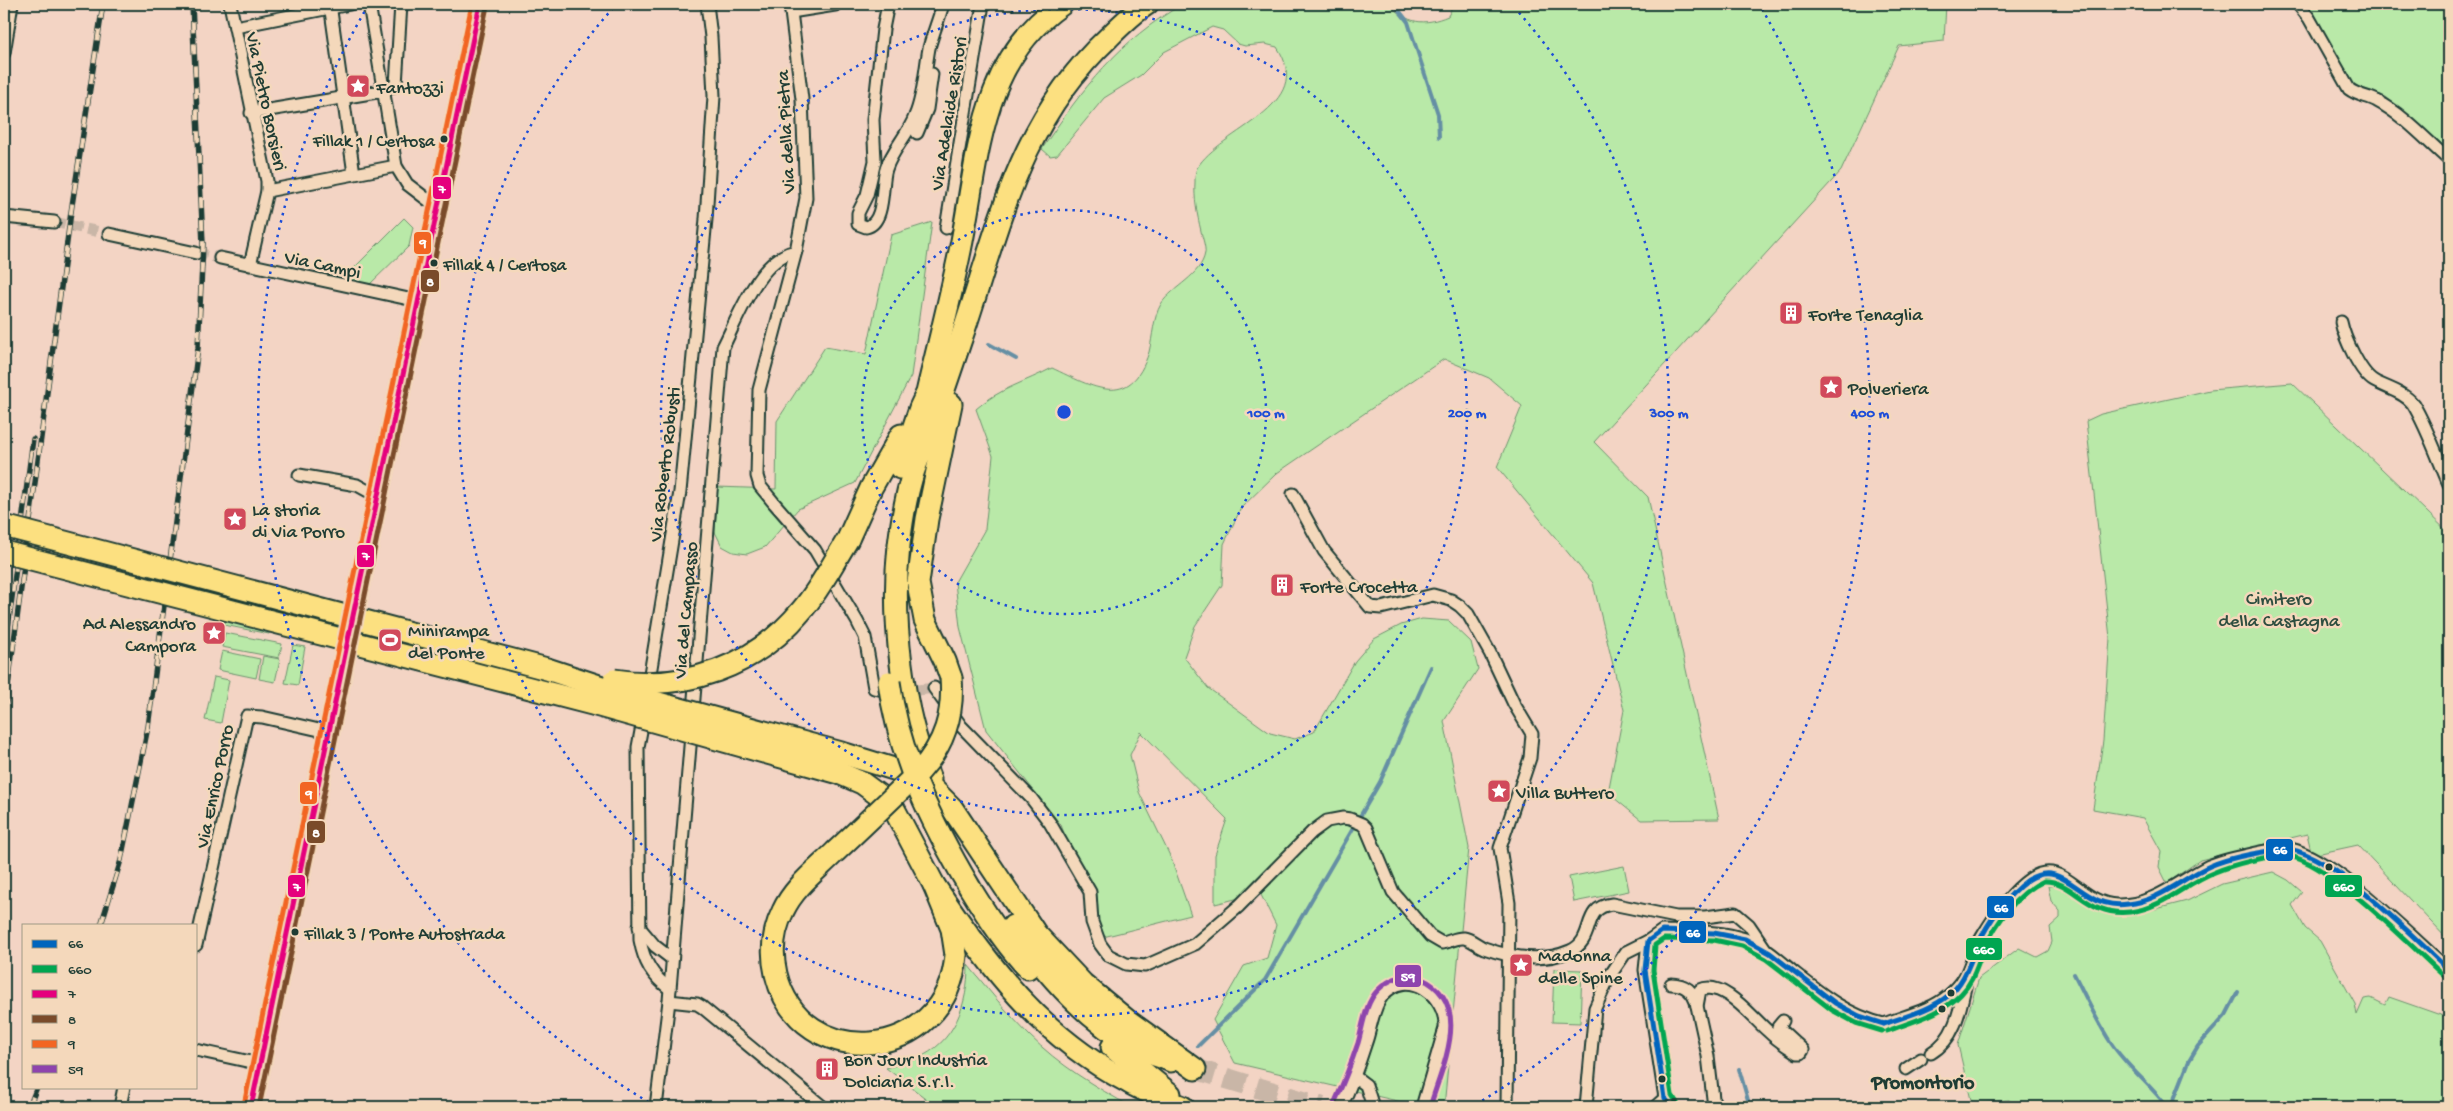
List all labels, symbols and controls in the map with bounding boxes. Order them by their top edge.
street label: Via Pietro Borsieri [238,29,290,173]
street label: Via Adelaide Ristori [927,35,974,193]
street label: Via della Pietra [773,68,802,195]
place icon: Fantozzi [345,73,371,99]
place label: Fantozzi [375,78,444,101]
place label: Fillak 1 / Certosa [312,132,436,153]
marker: Fillak 1 / Certosa [439,134,449,144]
line badge: 7 [432,176,452,200]
text: 7 [437,182,446,199]
line badge: 9 [413,231,432,255]
text: 9 [418,236,427,253]
street label: Via Campi [281,247,363,286]
place label: Fillak 4 / Certosa [442,256,567,277]
marker: Fillak 4 / Certosa [429,258,439,268]
line badge: 8 [420,269,440,293]
text: 8 [426,275,434,292]
building icon: Forte Tenaglia [1778,300,1804,326]
place label: Forte Tenaglia [1807,305,1924,328]
place icon: Polveriera [1818,374,1844,400]
place label: Polveriera [1847,379,1930,402]
street label: Via Roberto Robusti [645,386,687,544]
centre of rings [1055,403,1073,421]
text: 100 m [1246,405,1285,423]
text: 200 m [1448,405,1487,423]
text: 300 m [1648,405,1689,423]
text: 400 m [1850,405,1890,423]
place label: La storia di Via Porro [252,500,345,545]
place icon: La storia di Via Porro [222,506,248,532]
street label: Via del Campasso [670,541,705,681]
line badge: 7 [356,544,375,568]
text: 7 [361,549,370,566]
building icon: Forte Crocetta [1269,572,1295,598]
place label: Forte Crocetta [1299,577,1419,600]
park label: Cimitero della Castagna [2219,589,2341,634]
place label: Ad Alessandro Campora [83,614,197,659]
place icon: Ad Alessandro Campora [201,620,227,646]
place label: Minirampa del Ponte [408,621,491,666]
sports icon: Minirampa del Ponte [377,627,403,653]
street label: Via Enrico Porro [192,723,241,852]
place icon: Villa Buttero [1486,778,1512,804]
line badge: 9 [299,781,318,805]
place label: Villa Buttero [1515,783,1615,806]
text: 9 [304,787,313,804]
line badge: 8 [306,820,326,844]
text: 8 [312,826,320,843]
line badge: 66 [2265,838,2294,862]
text: 66 [2273,843,2288,860]
unlabelled marker [2324,862,2334,872]
line badge: 7 [287,874,306,898]
line badge: 660 [2324,874,2363,898]
text: 7 [292,880,301,897]
text: 660 [2333,880,2355,897]
line badge: 66 [1986,895,2015,919]
text: 66 [1994,901,2009,918]
line badge: 66 [1678,920,1707,944]
legend [22,924,198,1088]
place label: Fillak 3 / Ponte Autostrada [303,925,506,946]
text: 66 [1686,926,1701,943]
marker: Fillak 3 / Ponte Autostrada [290,927,300,937]
text: 66 [68,936,84,954]
line badge: 660 [1965,937,2003,961]
text: 660 [1973,943,1995,960]
place label: Madonna delle Spine [1538,946,1623,991]
place icon: Madonna delle Spine [1508,952,1534,978]
text: 660 [68,962,92,980]
line badge: 59 [1394,964,1422,988]
text: 59 [1401,970,1415,987]
text: 7 [67,986,77,1004]
unlabelled marker [1946,988,1956,998]
unlabelled marker [1937,1004,1947,1014]
text: 8 [68,1012,76,1030]
text: 9 [67,1036,76,1054]
place label: Bon Jour Industria Dolciaria S.r.l. [842,1050,988,1095]
building icon: Bon Jour Industria Dolciaria S.r.l. [814,1056,840,1082]
text: 59 [68,1062,84,1080]
district label: Promontorio [1871,1073,1975,1096]
unlabelled marker [1657,1074,1667,1084]

